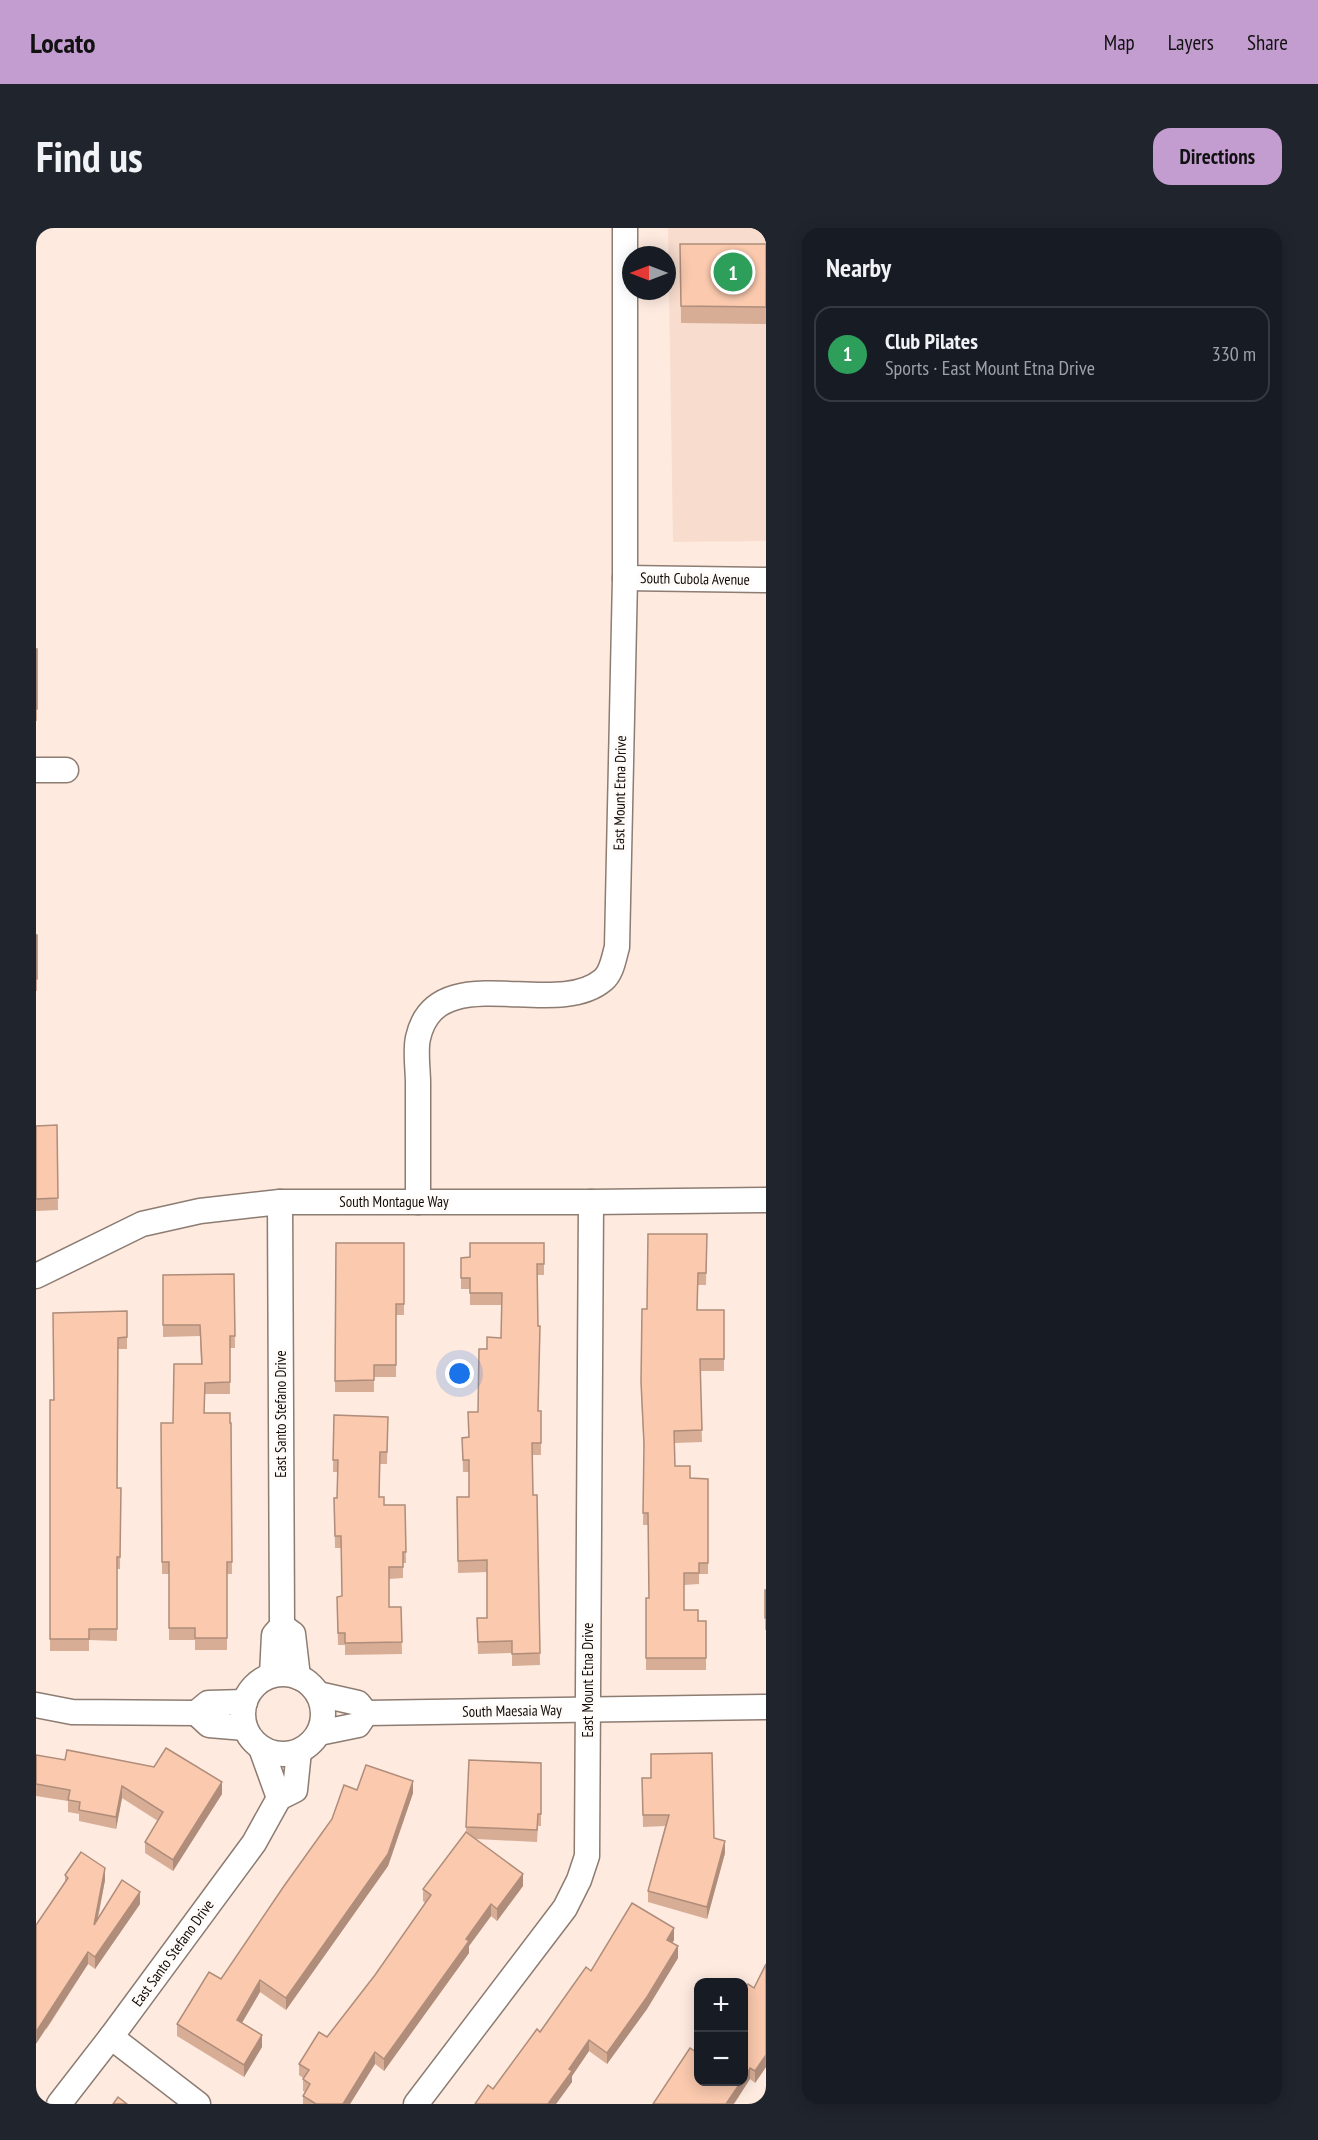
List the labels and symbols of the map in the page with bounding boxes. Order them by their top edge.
north arrow [622,246,676,300]
pin: 1 [714,250,752,294]
street label: South Cubola Avenue [640,568,750,589]
street label: East Mount Etna Drive [609,735,630,851]
street label: South Montague Way [339,1192,449,1211]
street label: East Santo Stefano Drive [271,1350,290,1478]
your location [445,1359,474,1388]
street label: East Mount Etna Drive [578,1623,597,1737]
street label: South Maesaia Way [462,1700,562,1721]
street label: East Santo Stefano Drive [127,1896,218,2010]

